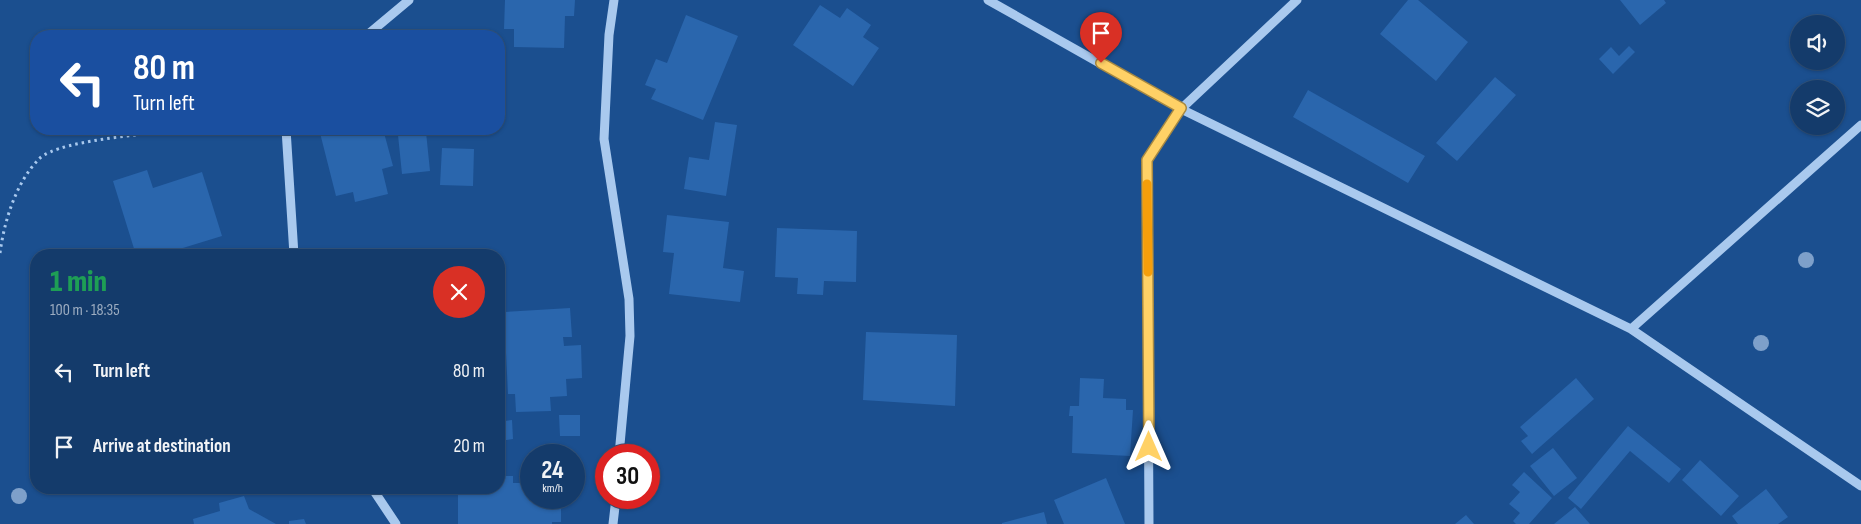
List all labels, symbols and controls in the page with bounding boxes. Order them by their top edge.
pin [1080,12,1122,63]
map controls [1790,15,1845,135]
button: sound [1790,15,1845,70]
icon: arrive [1087,19,1115,47]
text: 80 m [133,47,195,90]
icon: left [50,50,115,115]
button: layers [1790,80,1845,135]
text: Turn left [133,90,195,117]
text: 1 min [50,264,107,300]
button: close [433,266,485,318]
text: 100 m · 18:35 [50,301,120,320]
icon: left [50,358,78,386]
text: Turn left [93,360,150,383]
text: 80 m [453,360,485,383]
position arrow [1122,420,1174,472]
icon: arrive [50,433,78,461]
text: Arrive at destination [93,435,231,458]
text: 20 m [453,435,485,458]
speed limit sign: 30 [595,444,660,509]
text: 24 [541,455,564,486]
text: km/h [542,481,563,496]

